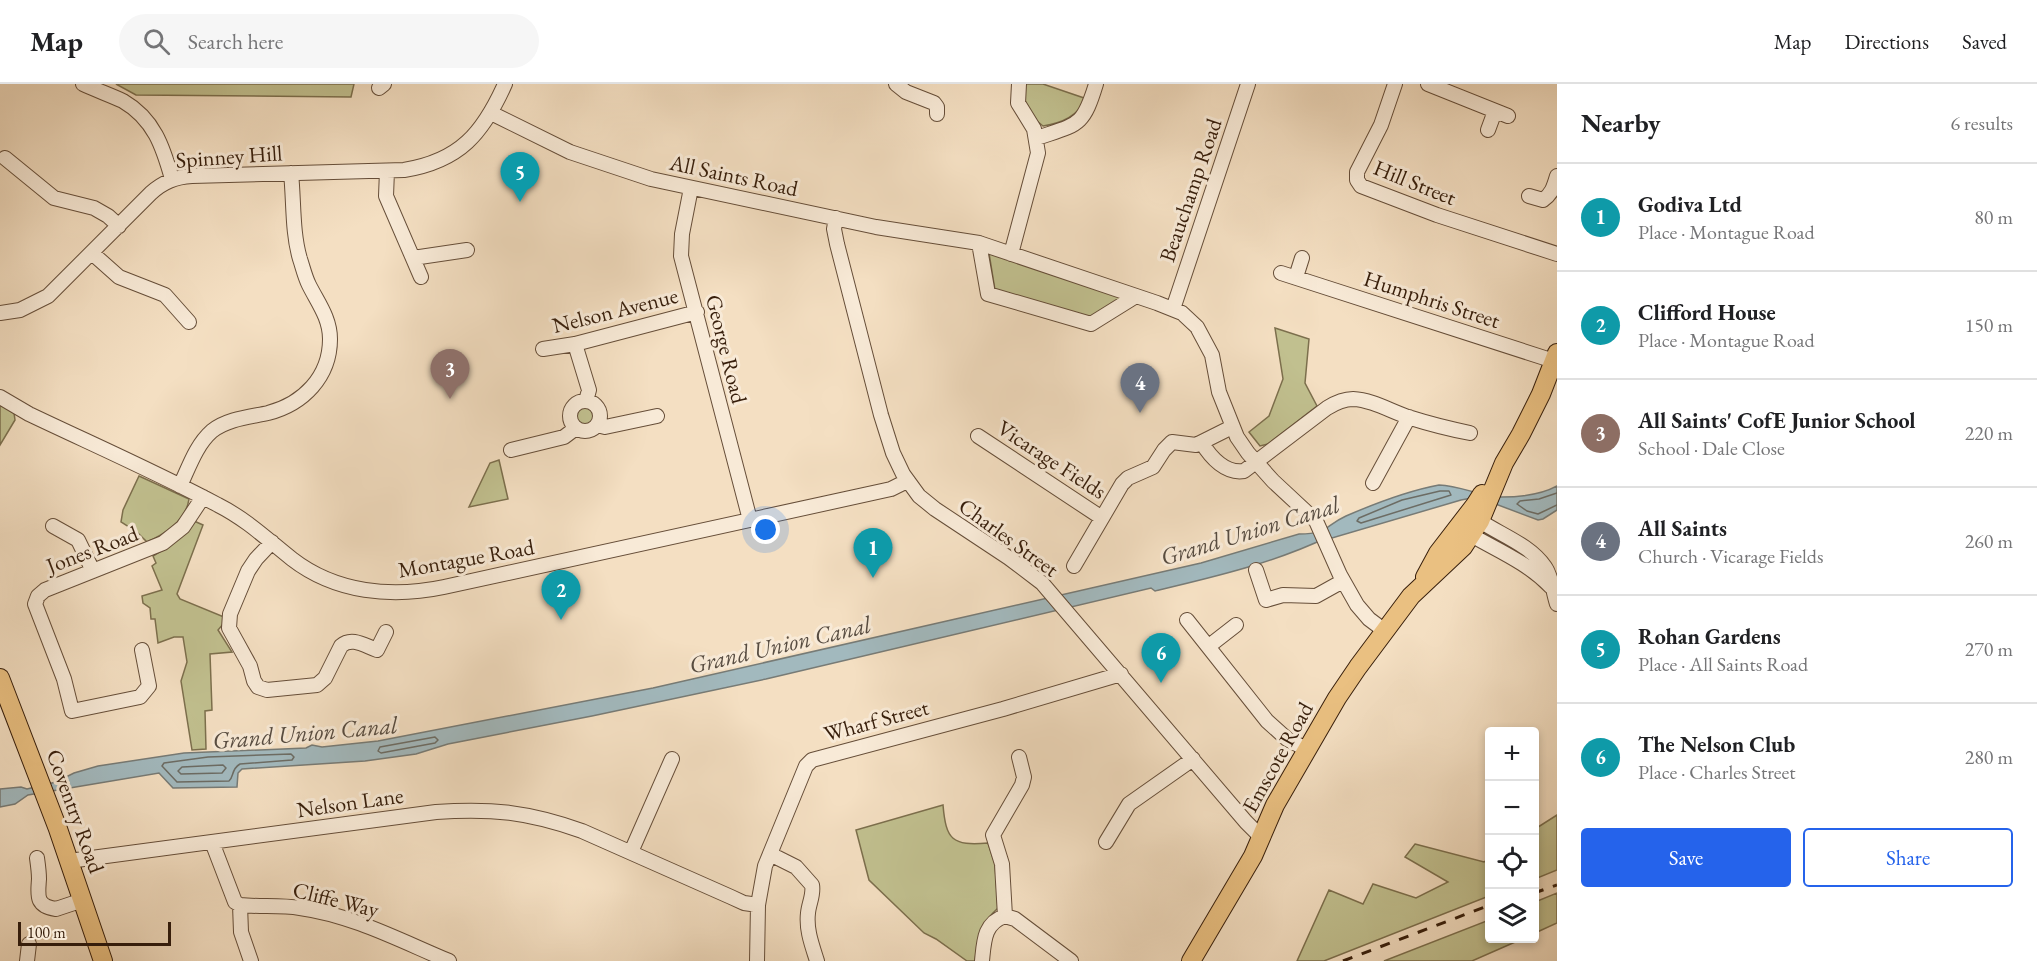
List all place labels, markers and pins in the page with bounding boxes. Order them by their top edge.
pin: 5 [500,152,540,202]
pin: 3 [430,350,470,399]
pin: 4 [1120,364,1160,413]
pin: 1 [854,528,892,578]
pin: 2 [542,570,580,620]
pin: 6 [1142,634,1180,683]

